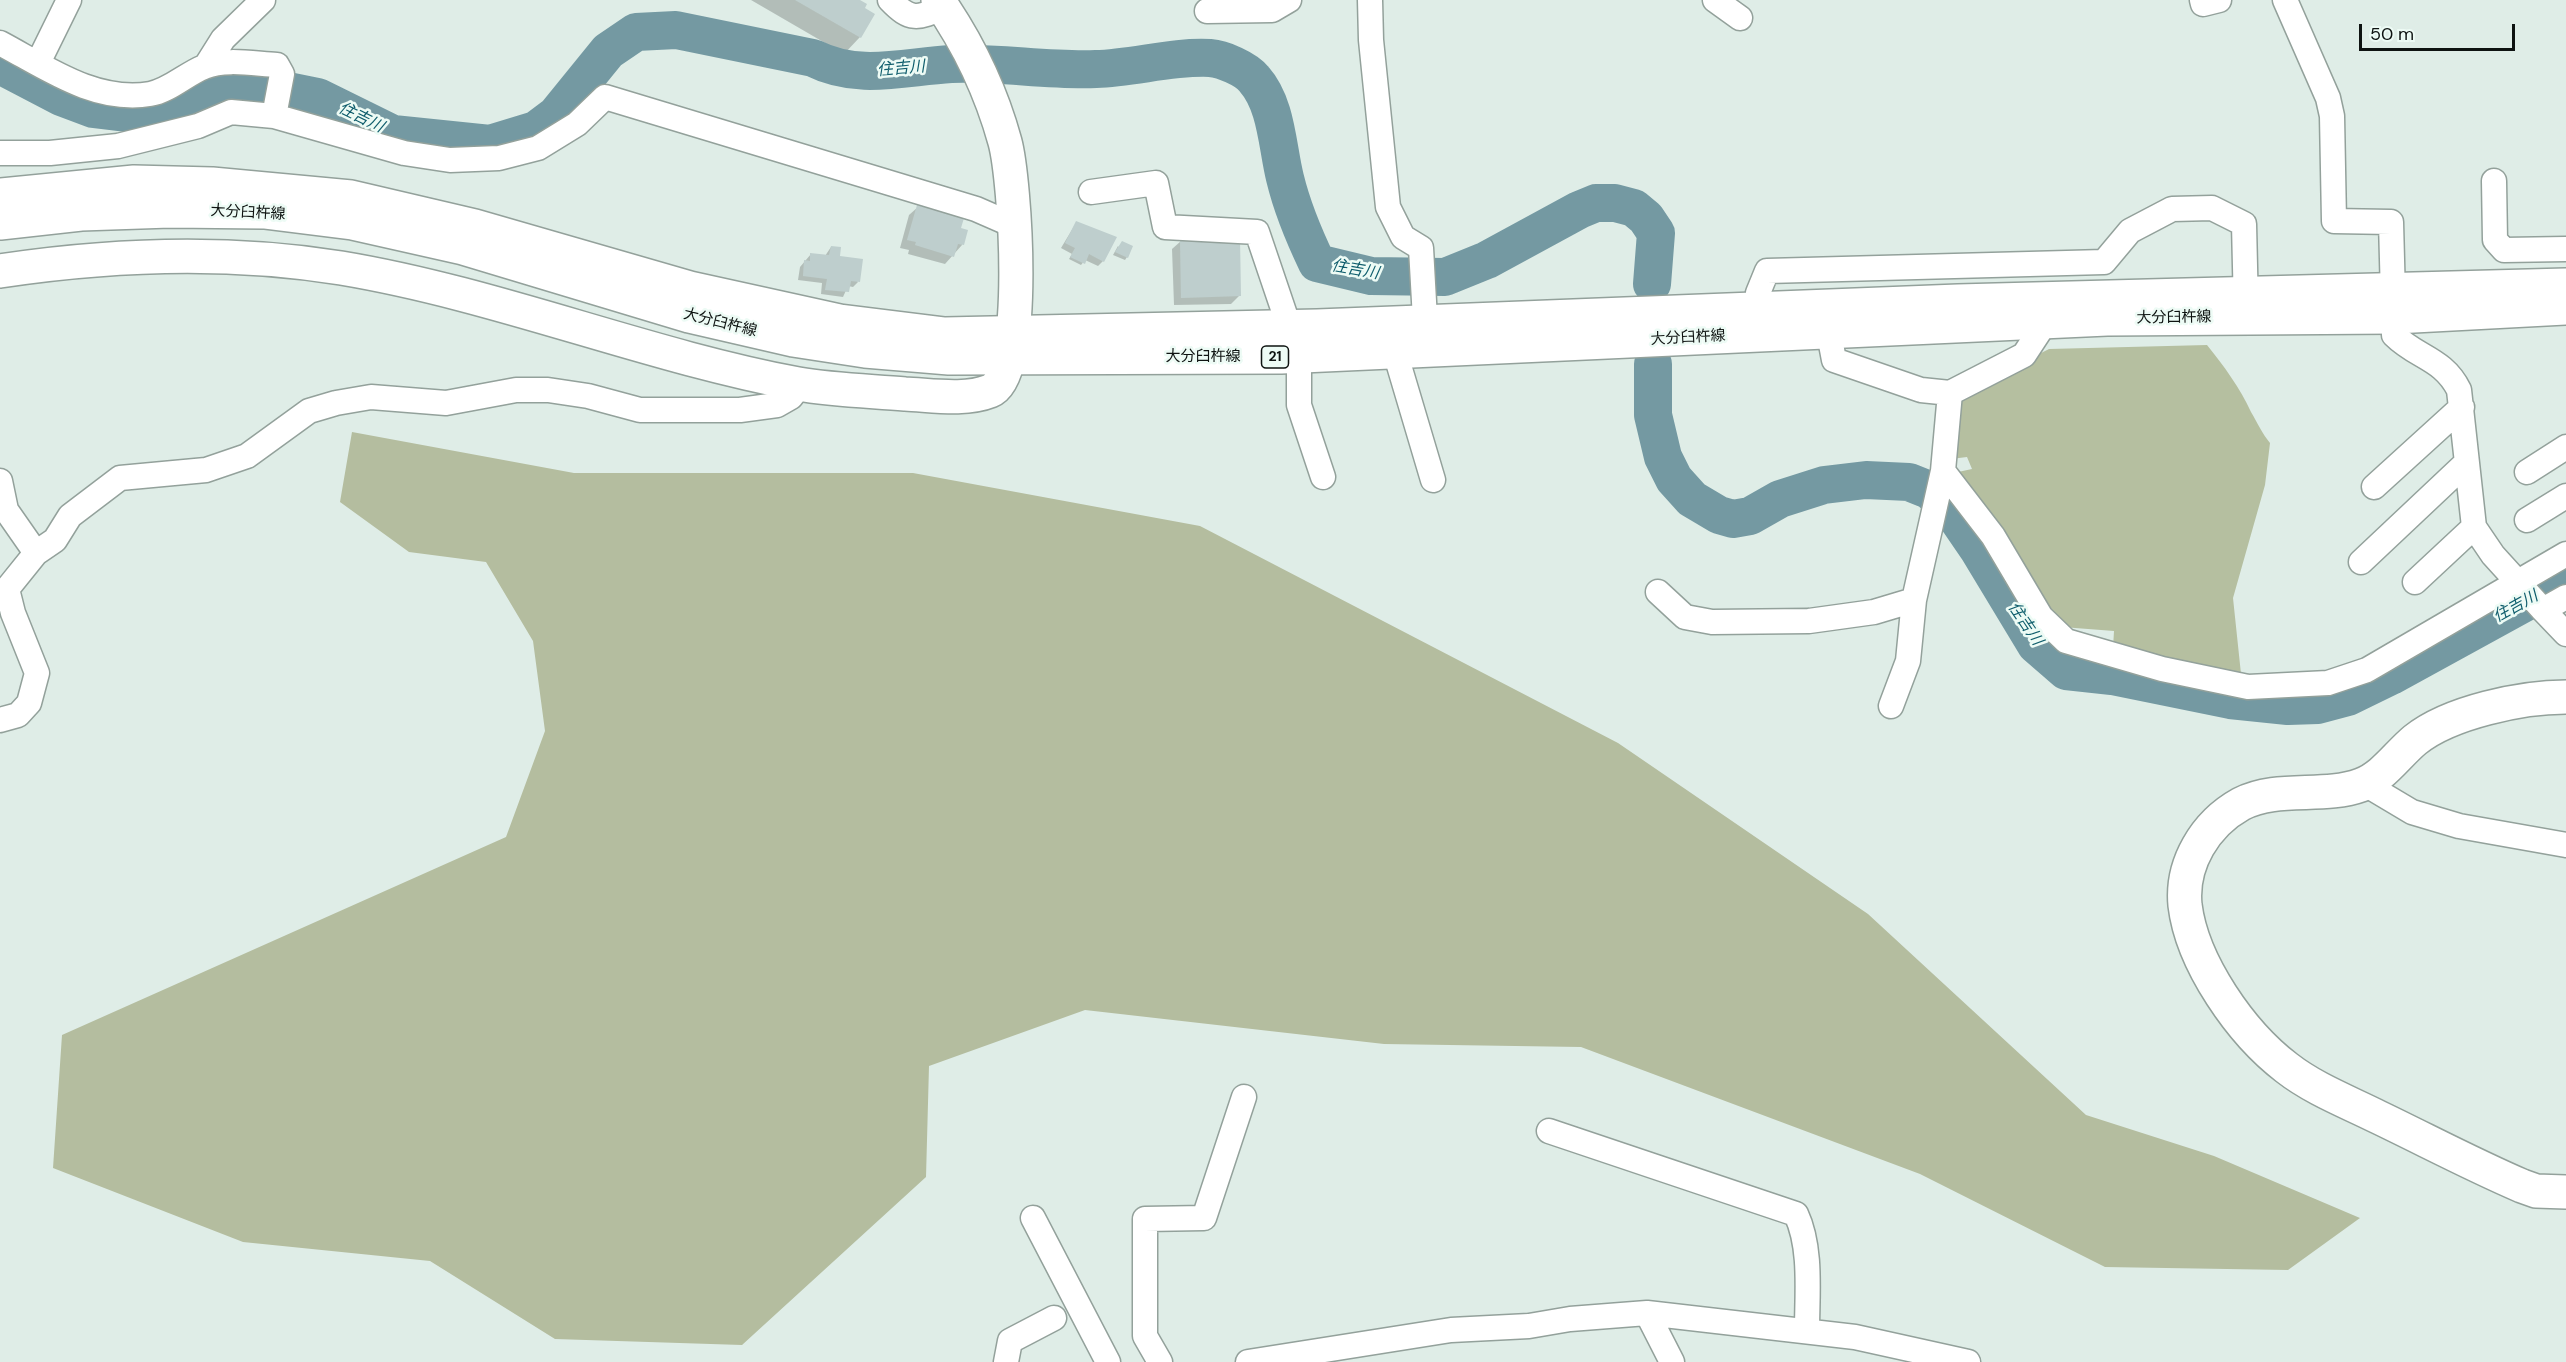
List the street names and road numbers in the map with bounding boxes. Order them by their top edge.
street label: 大分臼杵線 [210,202,286,224]
street label: 大分臼杵線 [681,305,759,341]
street label: 大分臼杵線 [2136,308,2212,328]
street label: 大分臼杵線 [1650,327,1726,349]
road number: 21 [1262,346,1288,368]
street label: 大分臼杵線 [1166,348,1240,366]

